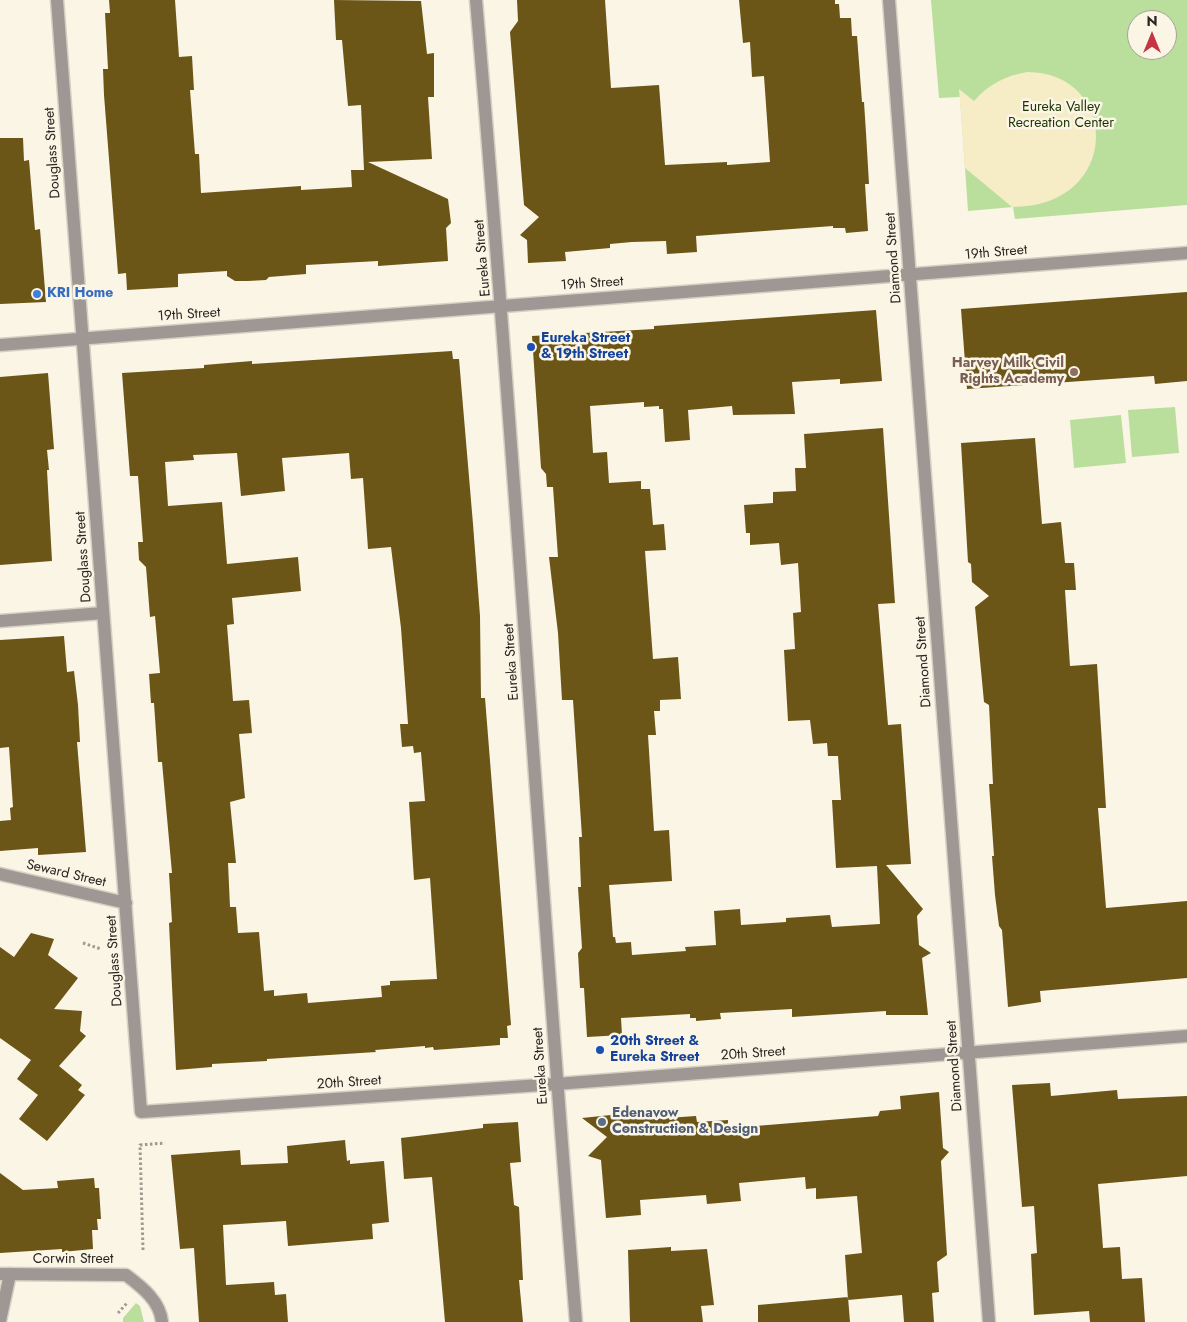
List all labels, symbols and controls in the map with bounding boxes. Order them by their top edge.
north arrow [1127,10,1177,60]
text: N [1146,11,1158,31]
park label: Eureka Valley Recreation Center [1008,100,1114,132]
street label: Douglass Street [41,107,65,199]
street label: Diamond Street [882,212,906,304]
street label: Eureka Street [471,219,495,297]
street label: 19th Street [964,242,1028,264]
street label: 19th Street [560,273,624,295]
place label: KRI Home [47,286,113,302]
marker: KRI Home [31,288,43,300]
street label: 19th Street [157,304,221,326]
place label: Eureka Street & 19th Street [541,331,630,364]
marker: Eureka Street & 19th Street [525,341,537,353]
place label: Harvey Milk Civil Rights Academy [952,356,1064,388]
marker: Harvey Milk Civil Rights Academy [1068,366,1080,378]
street label: Douglass Street [72,511,96,603]
street label: Diamond Street [912,616,936,708]
street label: Eureka Street [501,623,523,701]
street label: Seward Street [24,857,108,891]
street label: Douglass Street [103,915,127,1007]
street label: Diamond Street [943,1020,967,1112]
street label: Eureka Street [530,1027,552,1105]
place label: 20th Street & Eureka Street [610,1034,699,1066]
street label: 20th Street [720,1043,786,1065]
marker: 20th Street & Eureka Street [594,1044,606,1056]
street label: 20th Street [316,1072,382,1094]
place label: Edenavow Construction & Design [612,1106,758,1138]
marker: Edenavow Construction & Design [596,1116,608,1128]
street label: Corwin Street [33,1252,113,1268]

